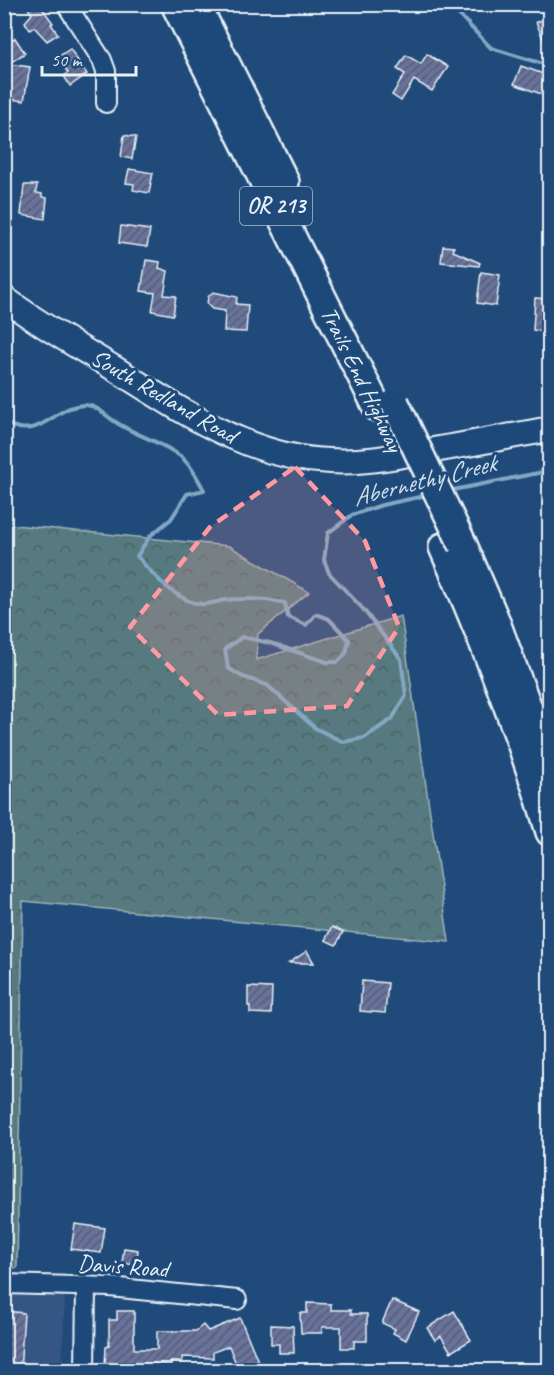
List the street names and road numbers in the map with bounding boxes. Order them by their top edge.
road number: OR 213 [240,187,312,225]
street label: Trails End Highway [314,302,411,458]
street label: South Redland Road [86,342,245,452]
street label: Davis Road [77,1248,173,1284]

